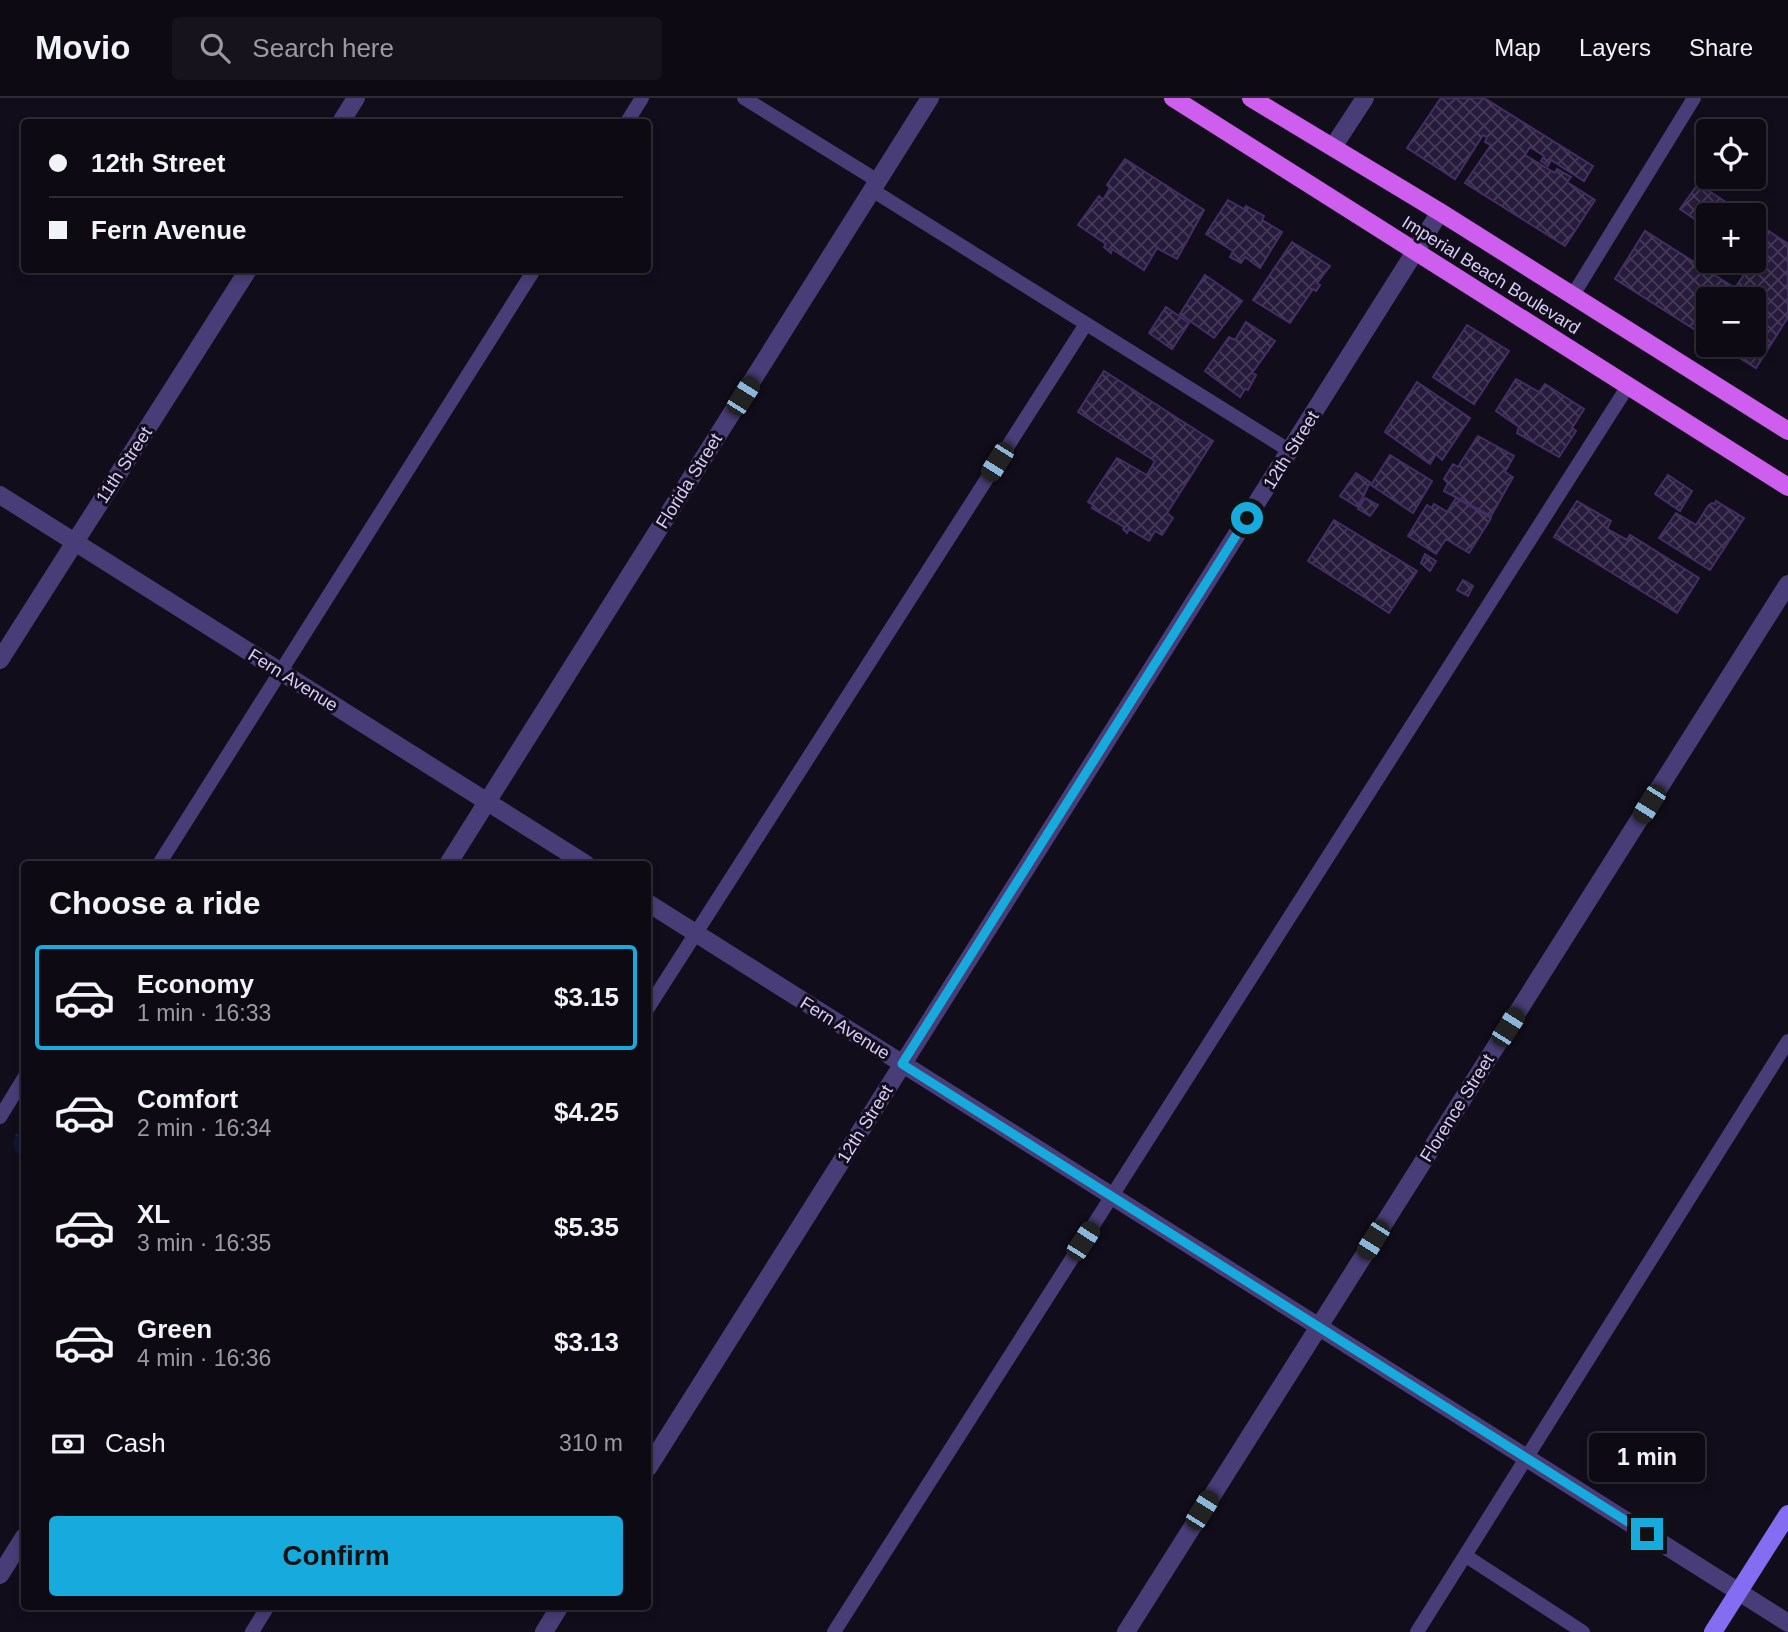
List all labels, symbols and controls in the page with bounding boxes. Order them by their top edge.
search box [172,17,662,80]
text: Movio [35,29,130,66]
icon: search [196,29,234,67]
text: Search here [252,33,394,63]
text: Map [1494,34,1541,61]
text: Layers [1579,34,1651,61]
text: Share [1689,34,1753,61]
map controls [1696,119,1766,357]
button: locate [1696,119,1766,189]
text: 12th Street [91,148,225,178]
button: + [1696,203,1766,273]
street label: Imperial Beach Boulevard [1398,212,1584,338]
text: Fern Avenue [91,215,247,245]
button: − [1696,287,1766,357]
car [723,373,764,419]
street label: 12th Street [1259,407,1323,493]
street label: 11th Street [92,423,156,507]
street label: Florida Street [652,430,726,532]
car [977,439,1018,485]
route start [1231,502,1263,534]
street label: Fern Avenue [245,645,341,715]
car [1629,781,1670,827]
text: Choose a ride [49,885,261,921]
icon: car [53,966,116,1029]
text: Economy [137,969,254,999]
text: $3.15 [554,982,619,1012]
street label: Fern Avenue [797,993,893,1063]
text: 1 min · 16:33 [137,1000,271,1026]
car [1488,1004,1529,1050]
street label: Florence Street [1416,1051,1498,1165]
icon: car [53,1081,116,1144]
street label: 12th Street [833,1081,897,1167]
text: Comfort [137,1084,238,1114]
text: $4.25 [554,1097,619,1127]
text: 2 min · 16:34 [137,1115,271,1141]
icon: car [53,1196,116,1259]
text: XL [137,1199,170,1229]
text: $5.35 [554,1212,619,1242]
car [1353,1217,1394,1263]
car [1063,1218,1104,1264]
text: 3 min · 16:35 [137,1230,271,1256]
icon: car [53,1311,116,1374]
text: Green [137,1314,212,1344]
text: $3.13 [554,1327,619,1357]
text: 4 min · 16:36 [137,1345,271,1371]
icon: cash [49,1425,87,1463]
text: Cash [105,1428,166,1458]
text: 310 m [559,1430,623,1456]
callout: 1 min [1589,1432,1705,1482]
text: 1 min [1617,1444,1677,1470]
car [1182,1487,1223,1533]
button: Confirm [49,1516,623,1596]
route end [1631,1518,1663,1550]

